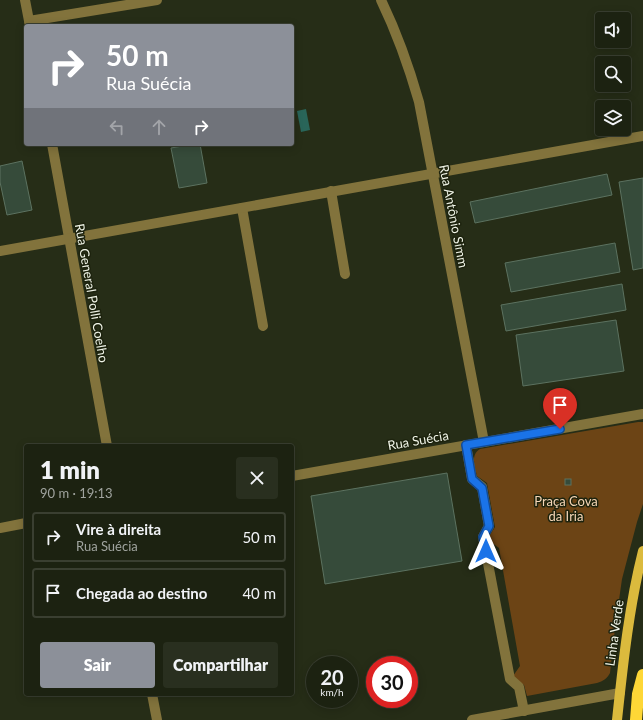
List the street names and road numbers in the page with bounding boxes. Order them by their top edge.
street label: Rua Antônio Simm [436,163,472,269]
street label: Rua General Polli Coelho [72,222,112,364]
street label: Rua Suécia [386,427,450,453]
street label: Linha Verde [601,599,627,667]

